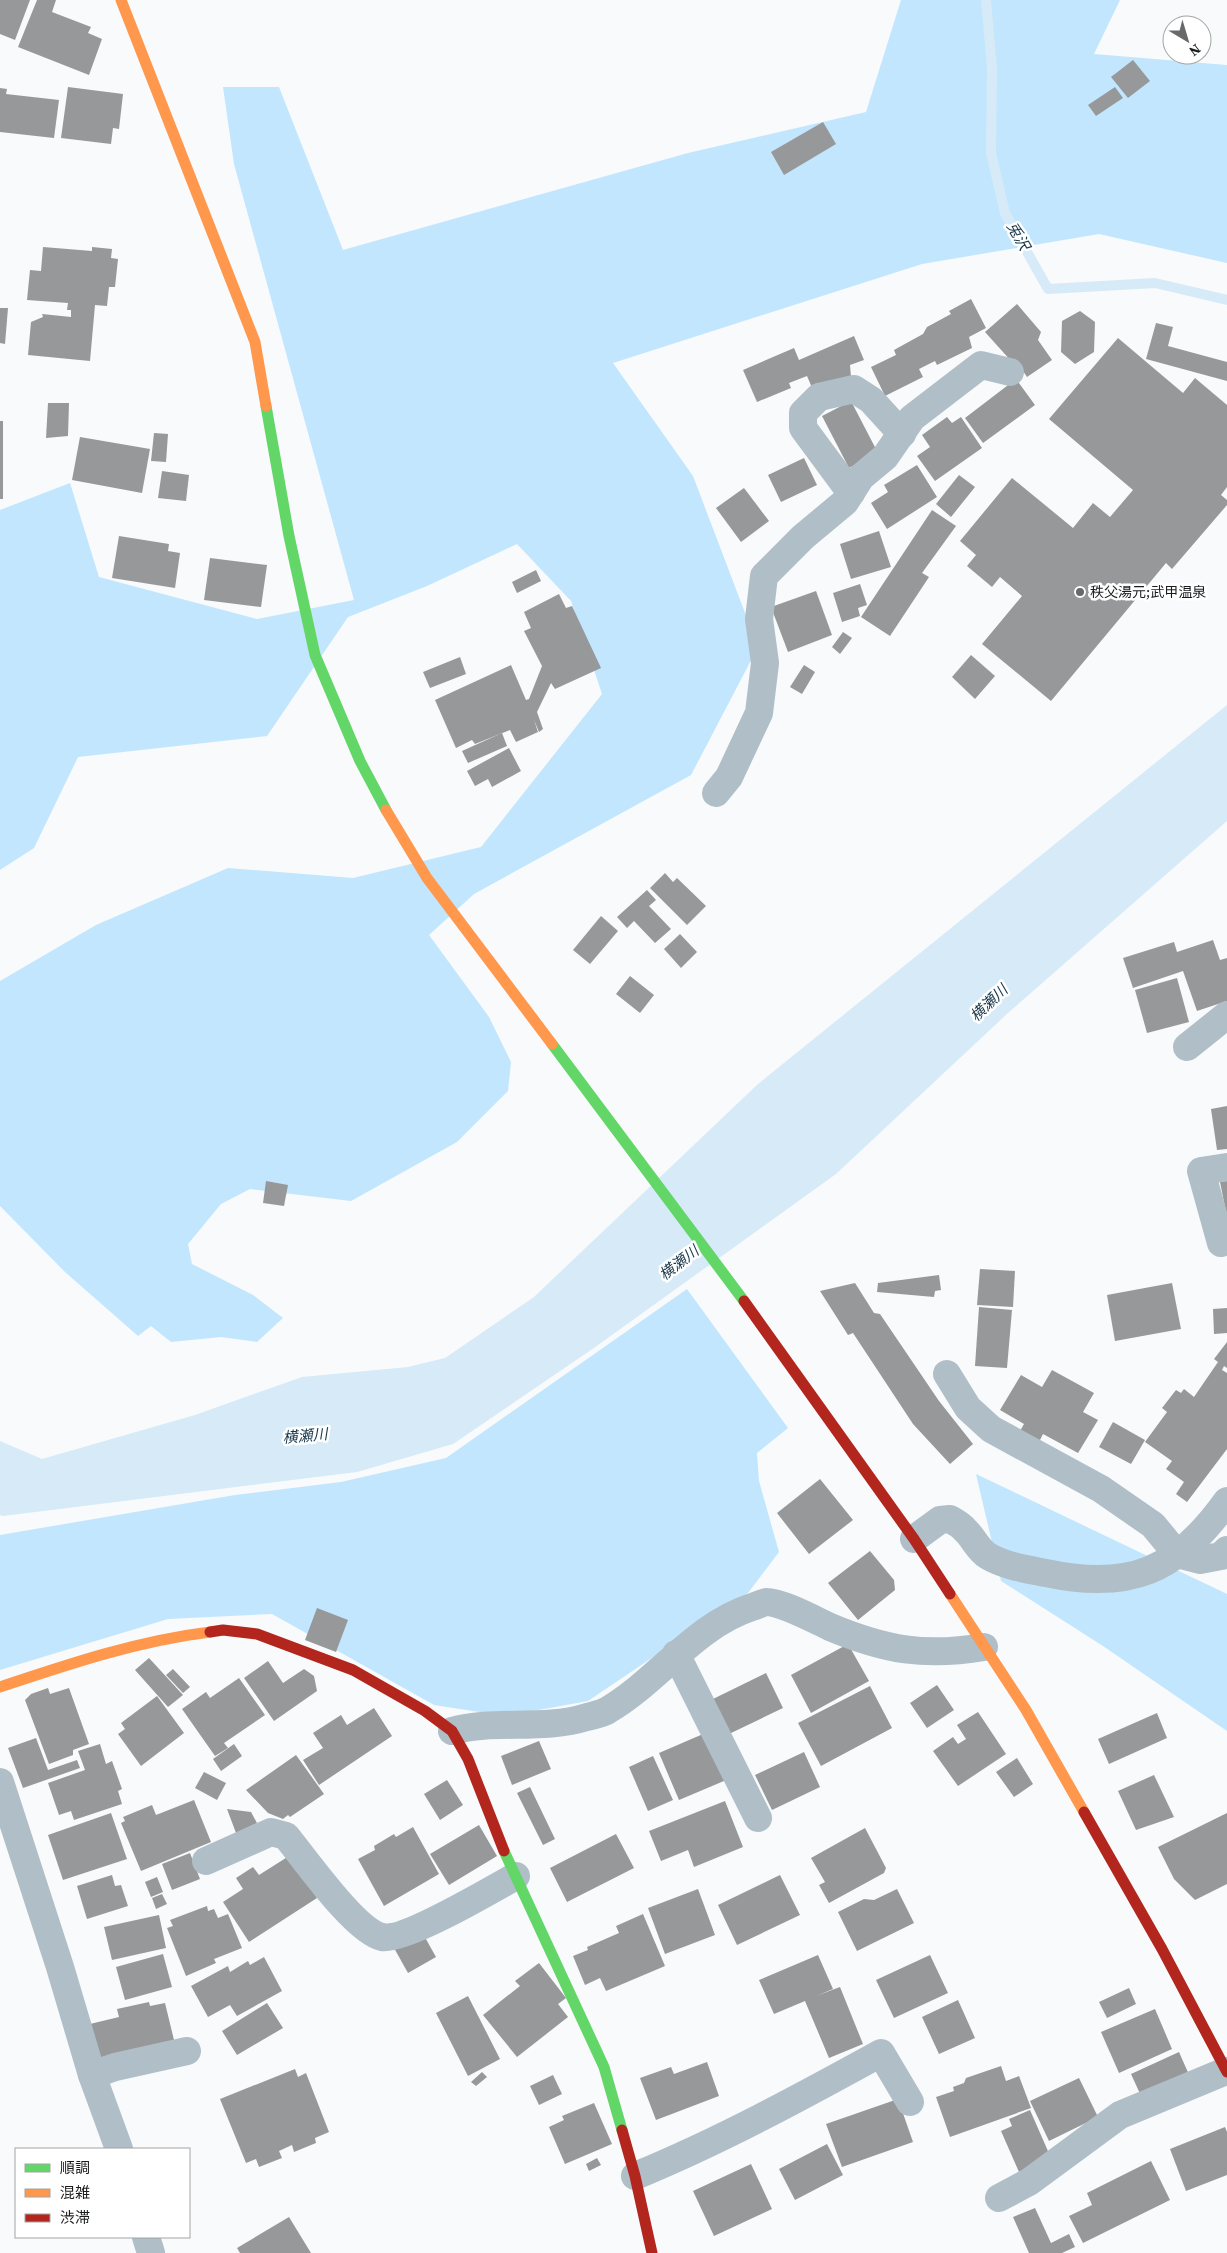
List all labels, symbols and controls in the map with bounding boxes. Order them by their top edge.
north arrow [1162,15,1212,65]
text: N [1185,39,1205,61]
water label: 兎沢 [1002,218,1036,256]
place label: 秩父湯元;武甲温泉 [1090,582,1206,602]
marker: 秩父湯元;武甲温泉 [1074,586,1086,598]
water label: 横瀬川 [965,978,1014,1026]
water label: 横瀬川 [654,1239,704,1285]
water label: 横瀬川 [282,1423,330,1448]
legend [15,2148,190,2238]
text: 順調 [60,2157,90,2178]
text: 混雑 [60,2182,90,2203]
text: 渋滞 [60,2207,90,2228]

